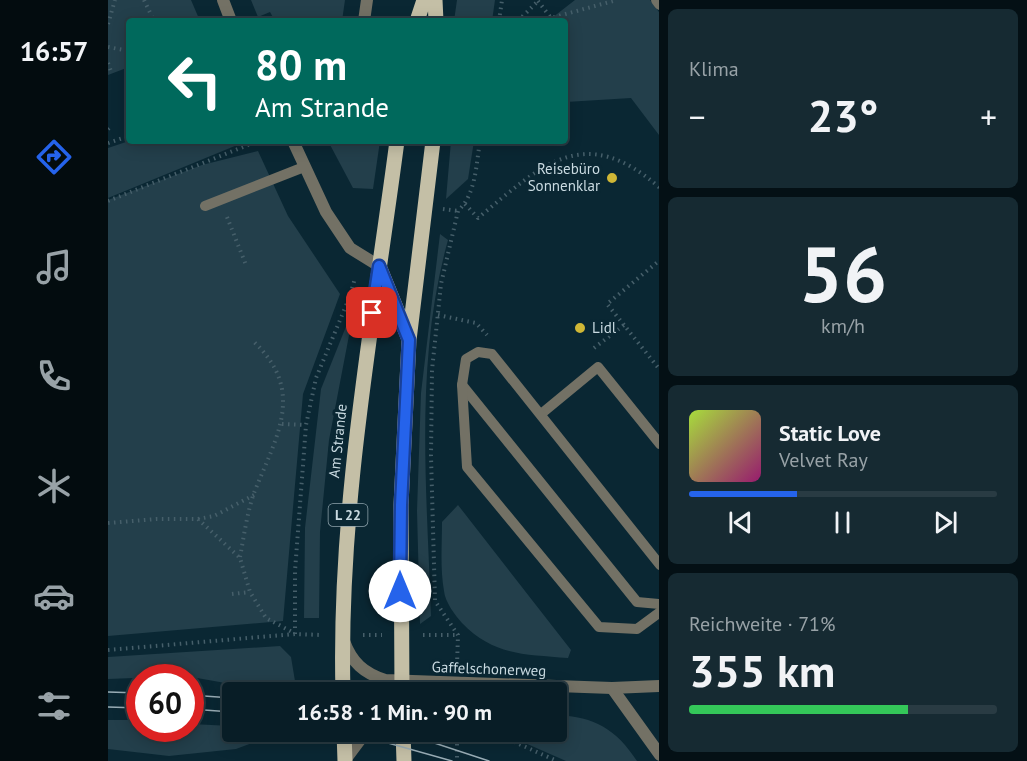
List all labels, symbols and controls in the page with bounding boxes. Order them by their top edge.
text: 16:57 [20,34,88,68]
text: 80 m [255,37,347,92]
icon: left [156,42,234,120]
text: Klima [689,56,739,82]
text: 23° [808,86,878,144]
text: Am Strande [255,90,389,124]
text: − [689,95,706,138]
text: + [980,95,997,138]
icon: directions [33,136,75,178]
place label: Reisebüro Sonnenklar [528,159,600,195]
marker: Reisebüro Sonnenklar [605,171,619,185]
text: 56 [799,223,887,324]
icon: music [33,246,75,288]
pin [346,287,397,338]
icon: arrive [355,296,388,329]
text: km/h [821,313,865,339]
place label: Lidl [592,318,617,337]
marker: Lidl [573,321,587,335]
icon: phone [33,355,75,397]
street label: Am Strande [324,403,351,479]
text: Static Love [779,419,881,447]
text: Velvet Ray [779,447,868,473]
icon: climate [33,465,75,507]
road number: L 22 [328,504,368,526]
icon: previous [724,506,757,539]
icon: pause [826,506,859,539]
icon: next [929,506,962,539]
position arrow [368,559,432,623]
icon: car [33,575,75,617]
text: Reichweite · 71% [689,611,835,637]
text: 355 km [689,641,835,699]
street label: Gaffelschonerweg [431,657,547,680]
speed limit sign: 60 [126,664,204,742]
icon: filters [33,685,75,727]
text: 16:58 · 1 Min. · 90 m [297,698,492,726]

